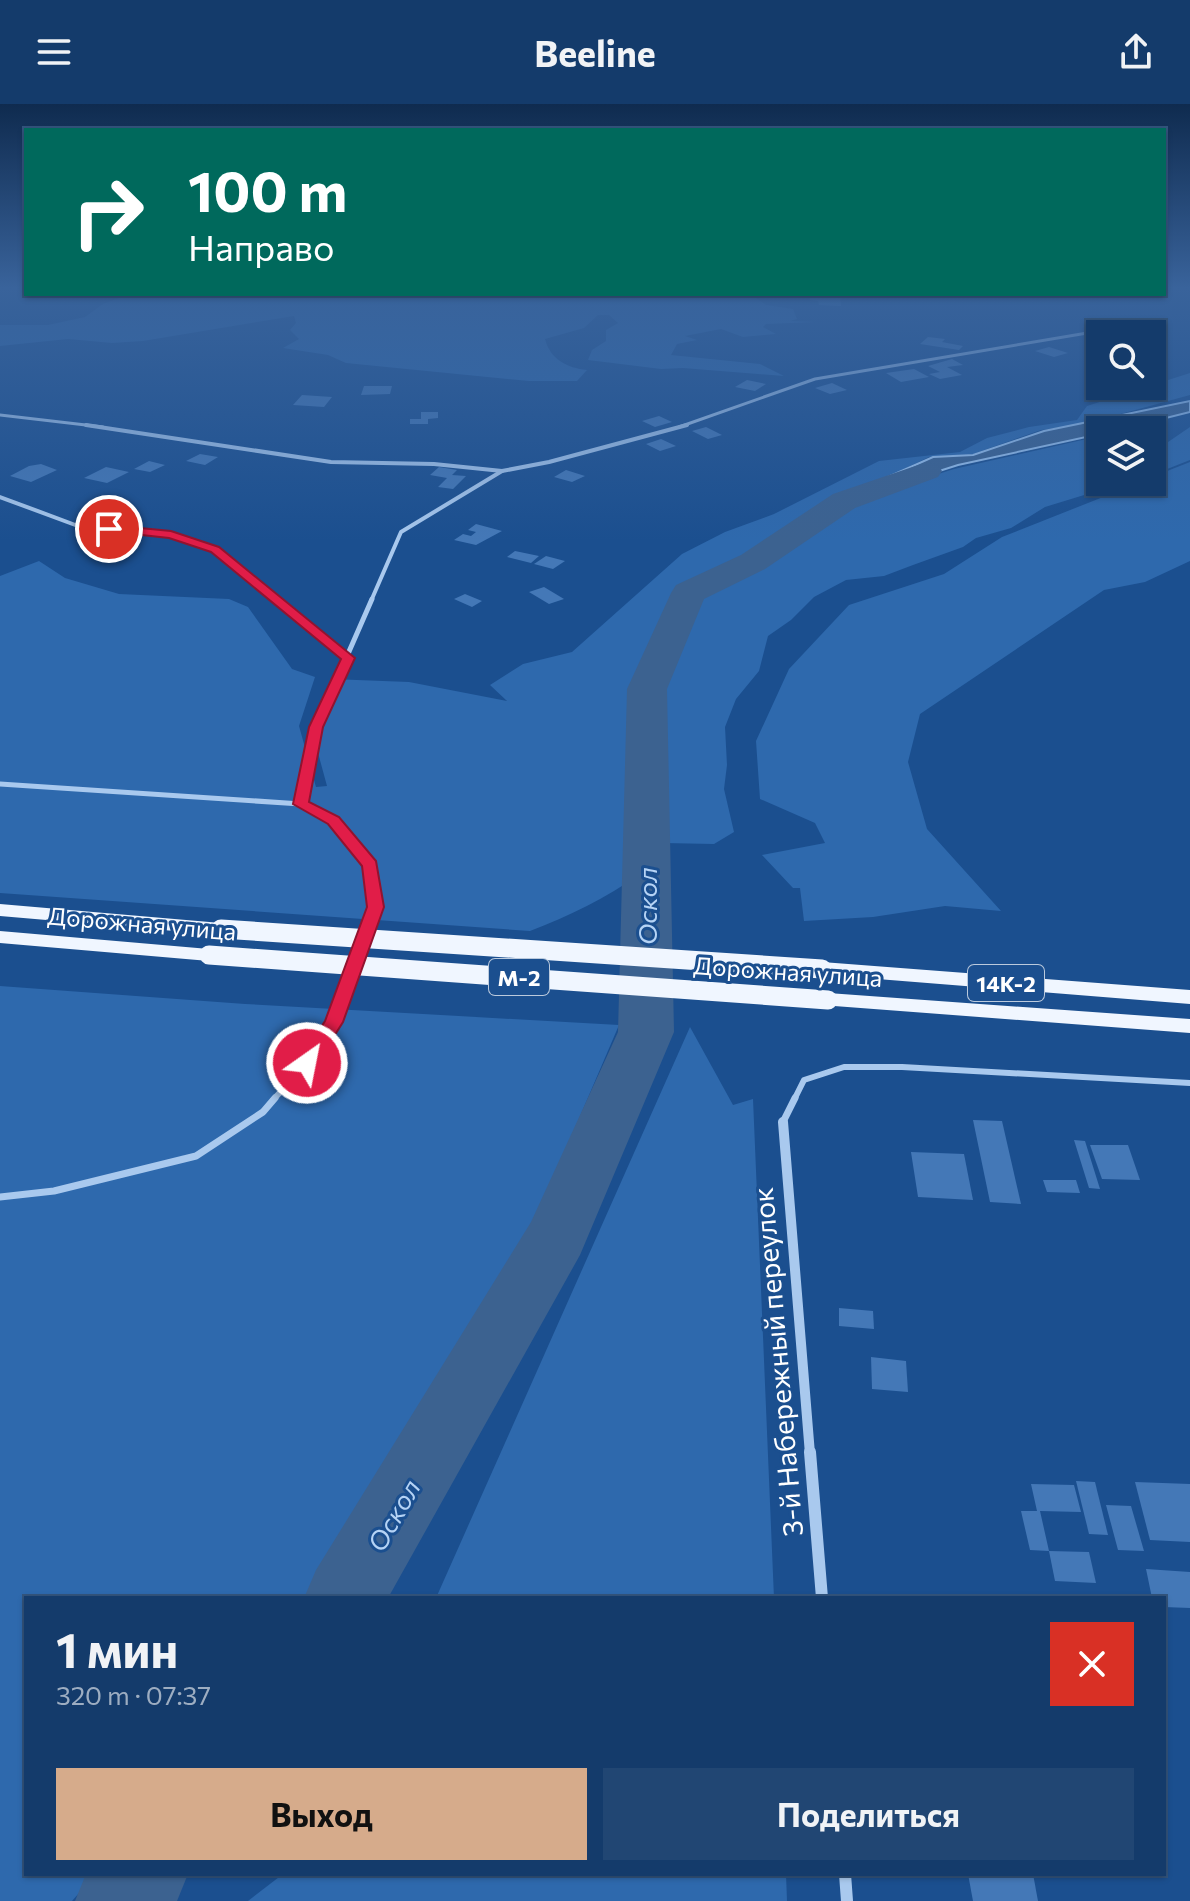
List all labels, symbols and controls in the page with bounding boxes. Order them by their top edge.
icon: menu [32,30,76,74]
text: Beeline [534,30,656,74]
icon: share [1114,30,1158,74]
text: 100 m [188,155,347,224]
icon: right [56,160,160,264]
text: Направо [188,224,334,268]
map controls [1086,320,1166,496]
button: search [1086,320,1166,400]
button: layers [1086,416,1166,496]
pin [75,495,143,563]
icon: arrive [87,507,131,551]
water label: Оскол [631,867,662,945]
street label: Дорожная улица [47,900,237,946]
street label: Дорожная улица [693,950,883,992]
road number: М-2 [489,959,549,995]
road number: 14К-2 [968,965,1044,1001]
position arrow [265,1021,349,1105]
street label: 3-й Набережный переулок [745,1186,809,1538]
water label: Оскол [360,1474,426,1556]
text: 1 мин [56,1619,178,1678]
button: close [1050,1622,1134,1706]
text: 320 m · 07:37 [56,1679,211,1710]
button: Выход [56,1768,587,1860]
button: Поделиться [603,1768,1134,1860]

